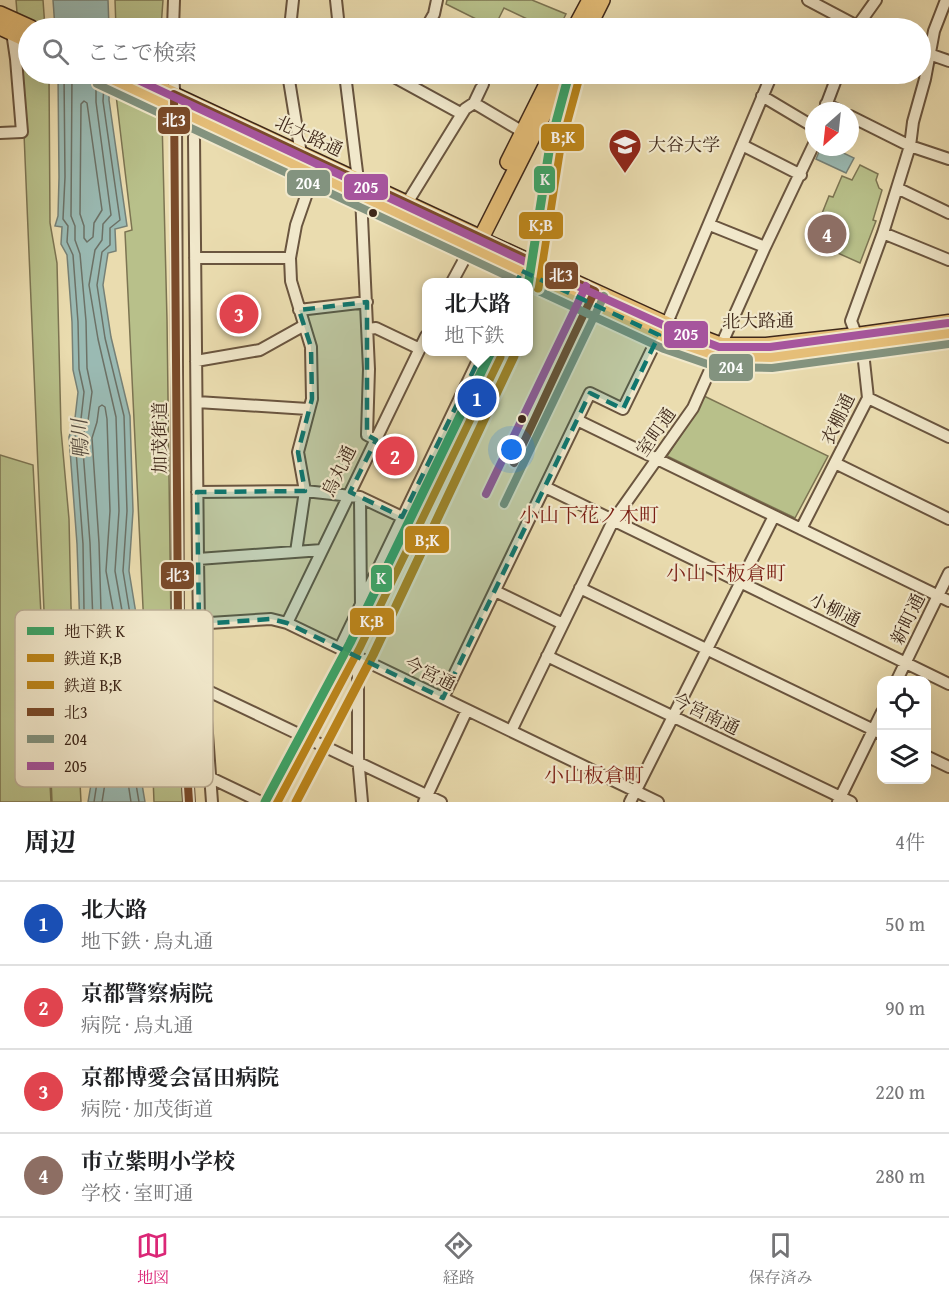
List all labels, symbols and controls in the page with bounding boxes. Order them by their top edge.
search box [18,18,931,84]
icon: search [39,35,72,68]
text: ここで検索 [87,36,197,68]
north arrow [805,102,859,156]
line badge: 北3 [157,106,191,135]
text: 北3 [162,108,186,132]
street label: 北大路通 [271,108,348,163]
line badge: B;K [540,123,585,152]
text: B;K [551,125,576,149]
school or university icon: 大谷大学 [607,127,643,174]
place label: 大谷大学 [648,131,720,158]
line badge: K [533,165,556,194]
text: K [540,167,551,191]
line badge: 204 [286,169,331,197]
text: 204 [296,171,320,195]
line badge: 205 [343,173,389,201]
text: 205 [354,175,378,199]
unlabelled marker [367,207,379,219]
line badge: K;B [518,211,564,240]
pin: 4 [808,212,846,256]
text: K;B [529,213,553,237]
line badge: 北3 [544,261,579,290]
text: 北3 [549,263,573,287]
popup [422,278,533,356]
text: 北大路 [444,287,511,319]
pin: 3 [220,292,258,336]
street label: 北大路通 [722,306,794,335]
text: 地下鉄 [444,320,504,349]
line badge: 205 [663,320,709,349]
text: 205 [674,322,698,346]
line badge: 204 [708,353,754,382]
text: 204 [719,355,743,379]
pin: 1 [458,376,496,420]
street label: 衣棚通 [814,389,861,449]
street label: 加茂街道 [146,402,173,474]
street label: 室町通 [629,402,682,462]
unlabelled marker [516,413,528,425]
water label: 鴨川 [64,416,95,460]
pin: 2 [376,434,414,478]
your location [497,435,526,464]
street label: 烏丸通 [315,441,363,501]
district label: 小山下花ノ木町 [519,500,659,529]
line badge: B;K [404,525,450,554]
text: B;K [415,528,440,552]
district label: 小山下板倉町 [666,558,786,587]
line badge: 北3 [160,561,195,590]
text: 北3 [166,563,190,587]
line badge: K [370,564,393,593]
text: K [376,566,387,590]
street label: 小柳通 [805,586,865,634]
street label: 新町通 [884,589,932,649]
line badge: K;B [349,607,395,636]
text: K;B [360,609,384,633]
legend [15,610,213,787]
text: 地下鉄 K [64,619,126,643]
text: 鉄道 K;B [63,646,122,670]
street label: 今宮通 [400,650,460,698]
text: 鉄道 B;K [63,673,122,697]
map controls [877,676,931,784]
button: locate [877,676,931,730]
street label: 今宮南通 [668,686,744,741]
text: 北3 [64,700,88,724]
text: 204 [64,727,87,751]
button: layers [877,730,931,784]
text: 205 [64,754,87,778]
district label: 小山板倉町 [544,760,644,789]
text: 周辺 [24,822,76,861]
text: 4件 [895,827,925,856]
text: 北大路 [81,893,147,925]
text: 1 [38,909,49,938]
text: 50 m [885,909,925,938]
text: 地下鉄 · 烏丸通 [81,926,213,955]
text: 京都警察病院 [81,977,213,1009]
text: 2 [38,993,49,1022]
text: 90 m [885,993,925,1022]
text: 病院 · 烏丸通 [81,1010,193,1039]
text: 京都博愛会冨田病院 [81,1061,279,1093]
text: 3 [38,1077,49,1106]
text: 220 m [875,1077,925,1106]
text: 病院 · 加茂街道 [81,1094,213,1123]
text: 市立紫明小学校 [81,1145,235,1177]
text: 4 [38,1161,49,1190]
text: 280 m [875,1161,925,1190]
text: 学校 · 室町通 [81,1178,193,1207]
tab: 地図 [136,1229,169,1289]
tab: 経路 [442,1229,475,1289]
tab: 保存済み [748,1229,812,1289]

